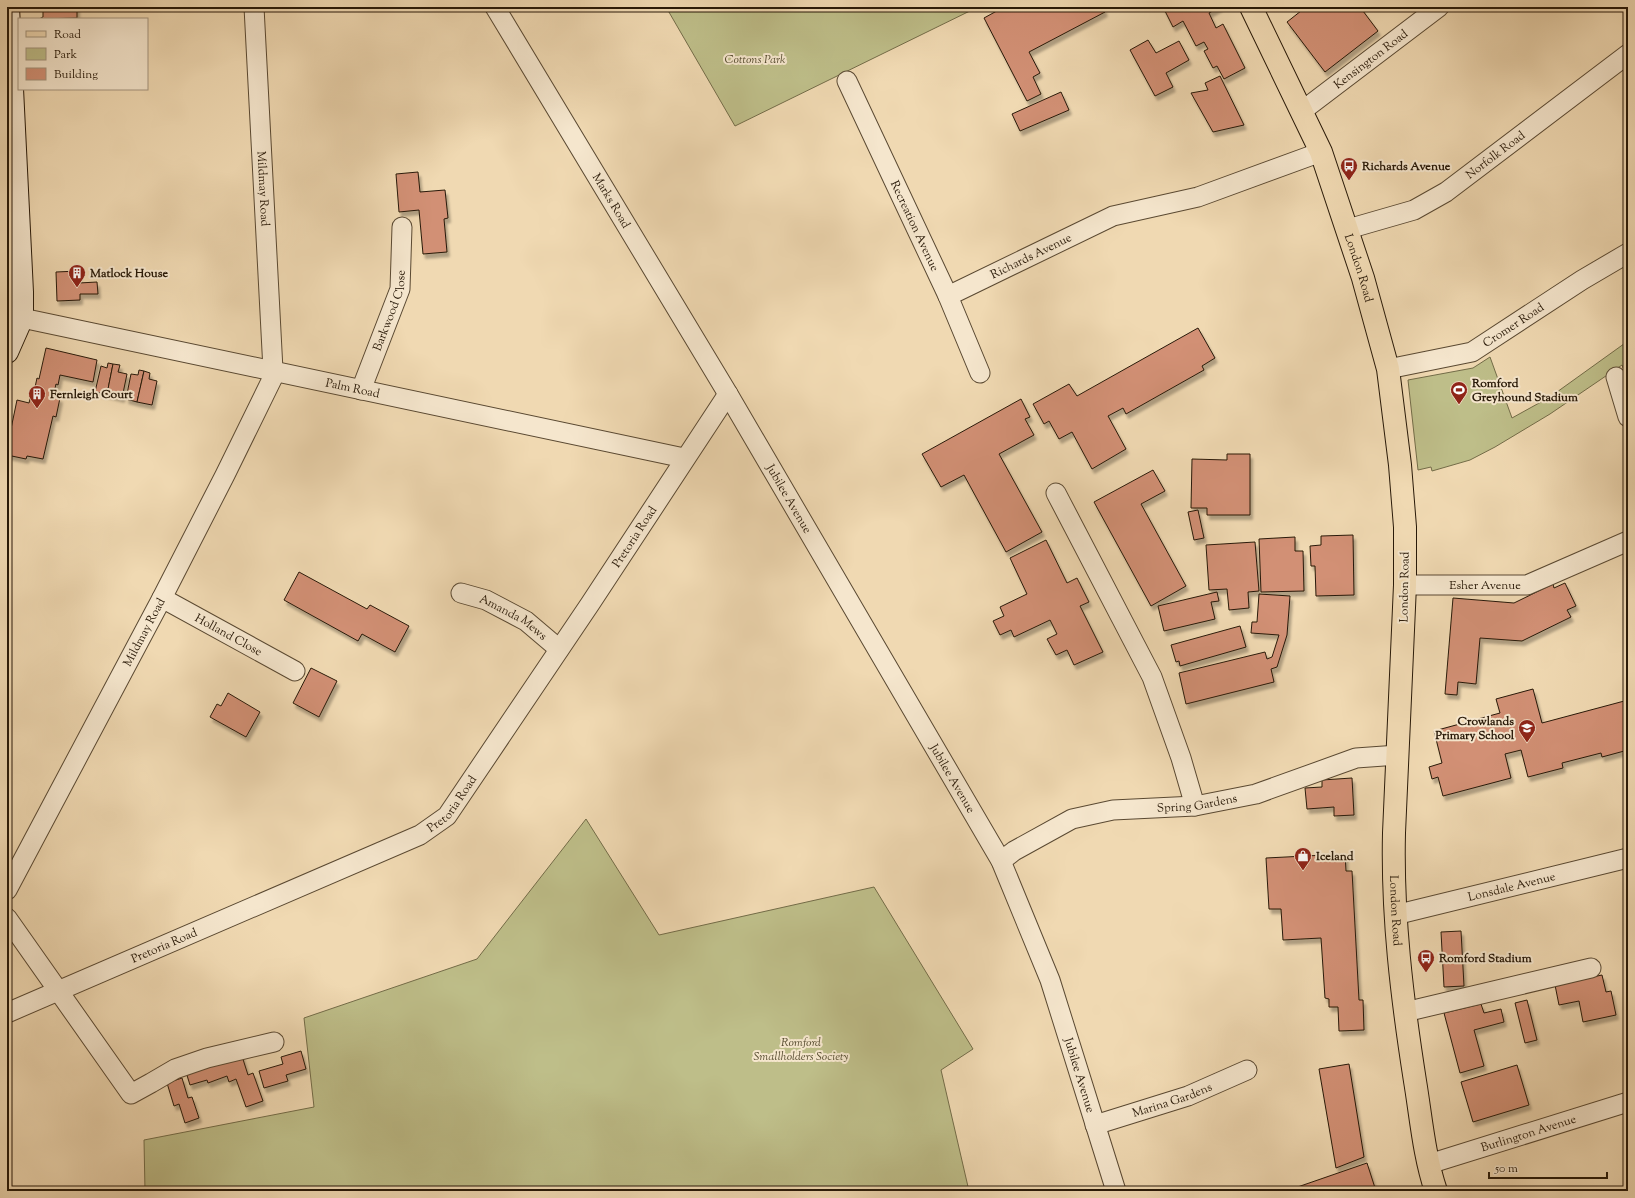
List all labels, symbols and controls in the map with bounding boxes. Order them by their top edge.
legend [18,18,148,90]
text: Road [54,26,81,44]
street label: Kensington Road [1330,26,1412,94]
text: Park [54,46,77,64]
park label: Cottons Park [725,51,786,69]
text: Building [54,66,98,84]
street label: Norfolk Road [1462,127,1529,184]
street label: Mildmay Road [252,151,273,227]
bus stop icon: Richards Avenue [1339,156,1359,181]
place label: Richards Avenue [1361,158,1451,176]
street label: Marks Road [587,170,634,232]
street label: Recreation Avenue [885,178,943,275]
street label: Richards Avenue [987,229,1075,284]
street label: London Road [1339,232,1377,305]
building icon: Matlock House [67,263,87,288]
place label: Matlock House [89,265,168,283]
street label: Barkwood Close [369,269,411,354]
street label: Cromer Road [1480,299,1548,353]
street label: Palm Road [324,374,381,403]
place label: Romford Greyhound Stadium [1471,375,1578,407]
sports icon: Romford Greyhound Stadium [1449,380,1469,405]
building icon: Fernleigh Court [27,384,47,409]
place label: Fernleigh Court [49,386,134,404]
street label: Jubilee Avenue [761,460,816,538]
street label: Pretoria Road [608,503,662,572]
street label: London Road [1395,551,1415,622]
street label: Esher Avenue [1449,577,1521,595]
street label: Amanda Mews [477,591,551,645]
street label: Mildmay Road [119,595,171,670]
street label: Holland Close [191,610,265,661]
place label: Crowlands Primary School [1434,713,1515,745]
school or university icon: Crowlands Primary School [1517,718,1537,743]
street label: Jubilee Avenue [924,740,979,817]
street label: Pretoria Road [424,772,482,837]
street label: Spring Gardens [1156,790,1239,818]
shop icon: Iceland [1293,846,1313,871]
place label: Iceland [1315,848,1354,866]
street label: Lonsdale Avenue [1466,868,1558,907]
street label: London Road [1384,875,1406,947]
street label: Pretoria Road [129,924,201,968]
bus stop icon: Romford Stadium [1416,948,1436,973]
place label: Romford Stadium [1438,950,1532,968]
park label: Romford Smallholders Society [754,1034,849,1066]
street label: Jubilee Avenue [1058,1035,1099,1115]
street label: Marina Gardens [1130,1078,1215,1123]
street label: Burlington Avenue [1479,1111,1579,1157]
scale bar [1489,1154,1607,1180]
text: 50 m [1494,1160,1518,1178]

